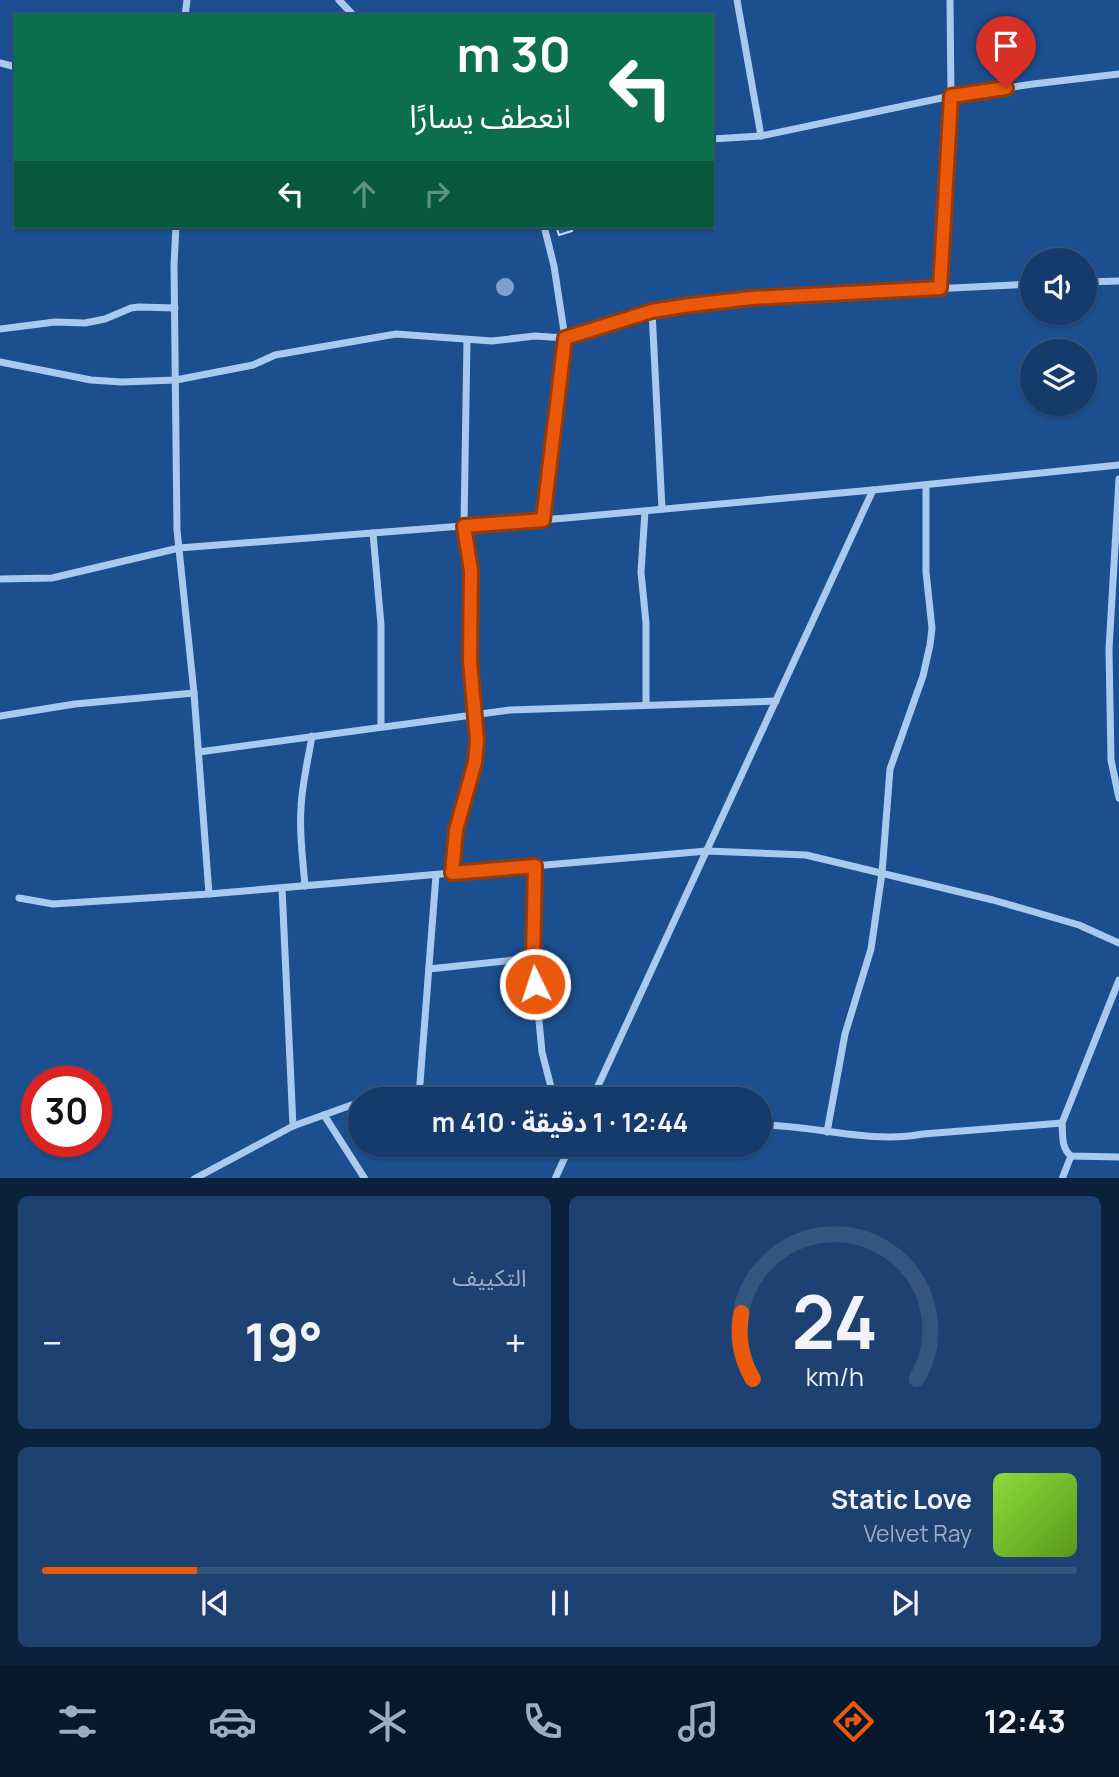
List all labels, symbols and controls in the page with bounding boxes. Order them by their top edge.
pin [976,16,1036,88]
text: 30 m [456,20,571,87]
icon: arrive [987,27,1025,65]
icon: left [595,42,686,133]
text: انعطف يسارًا [409,94,571,138]
icon: left [272,175,310,213]
icon: ahead [345,175,383,213]
icon: right [418,175,456,213]
map controls [1020,248,1097,416]
button: sound [1020,248,1097,325]
button: layers [1020,339,1097,416]
position arrow [498,947,572,1021]
speed limit sign: 30 [21,1066,112,1157]
text: 12:44 · 1 دقيقة · 410 m [432,1104,688,1140]
text: التكييف [452,1261,527,1293]
text: 24 [792,1271,878,1371]
text: 19° [244,1306,323,1377]
text: − [42,1316,63,1368]
text: + [505,1316,526,1368]
text: km/h [806,1358,864,1393]
text: Static Love [831,1481,972,1517]
text: Velvet Ray [863,1517,972,1549]
icon: previous [196,1584,234,1622]
icon: pause [541,1584,579,1622]
icon: next [886,1584,924,1622]
icon: filters [53,1697,102,1746]
icon: car [208,1697,257,1746]
icon: climate [363,1697,412,1746]
icon: phone [518,1697,567,1746]
icon: music [674,1697,723,1746]
icon: directions [829,1697,878,1746]
text: 12:43 [984,1699,1066,1743]

